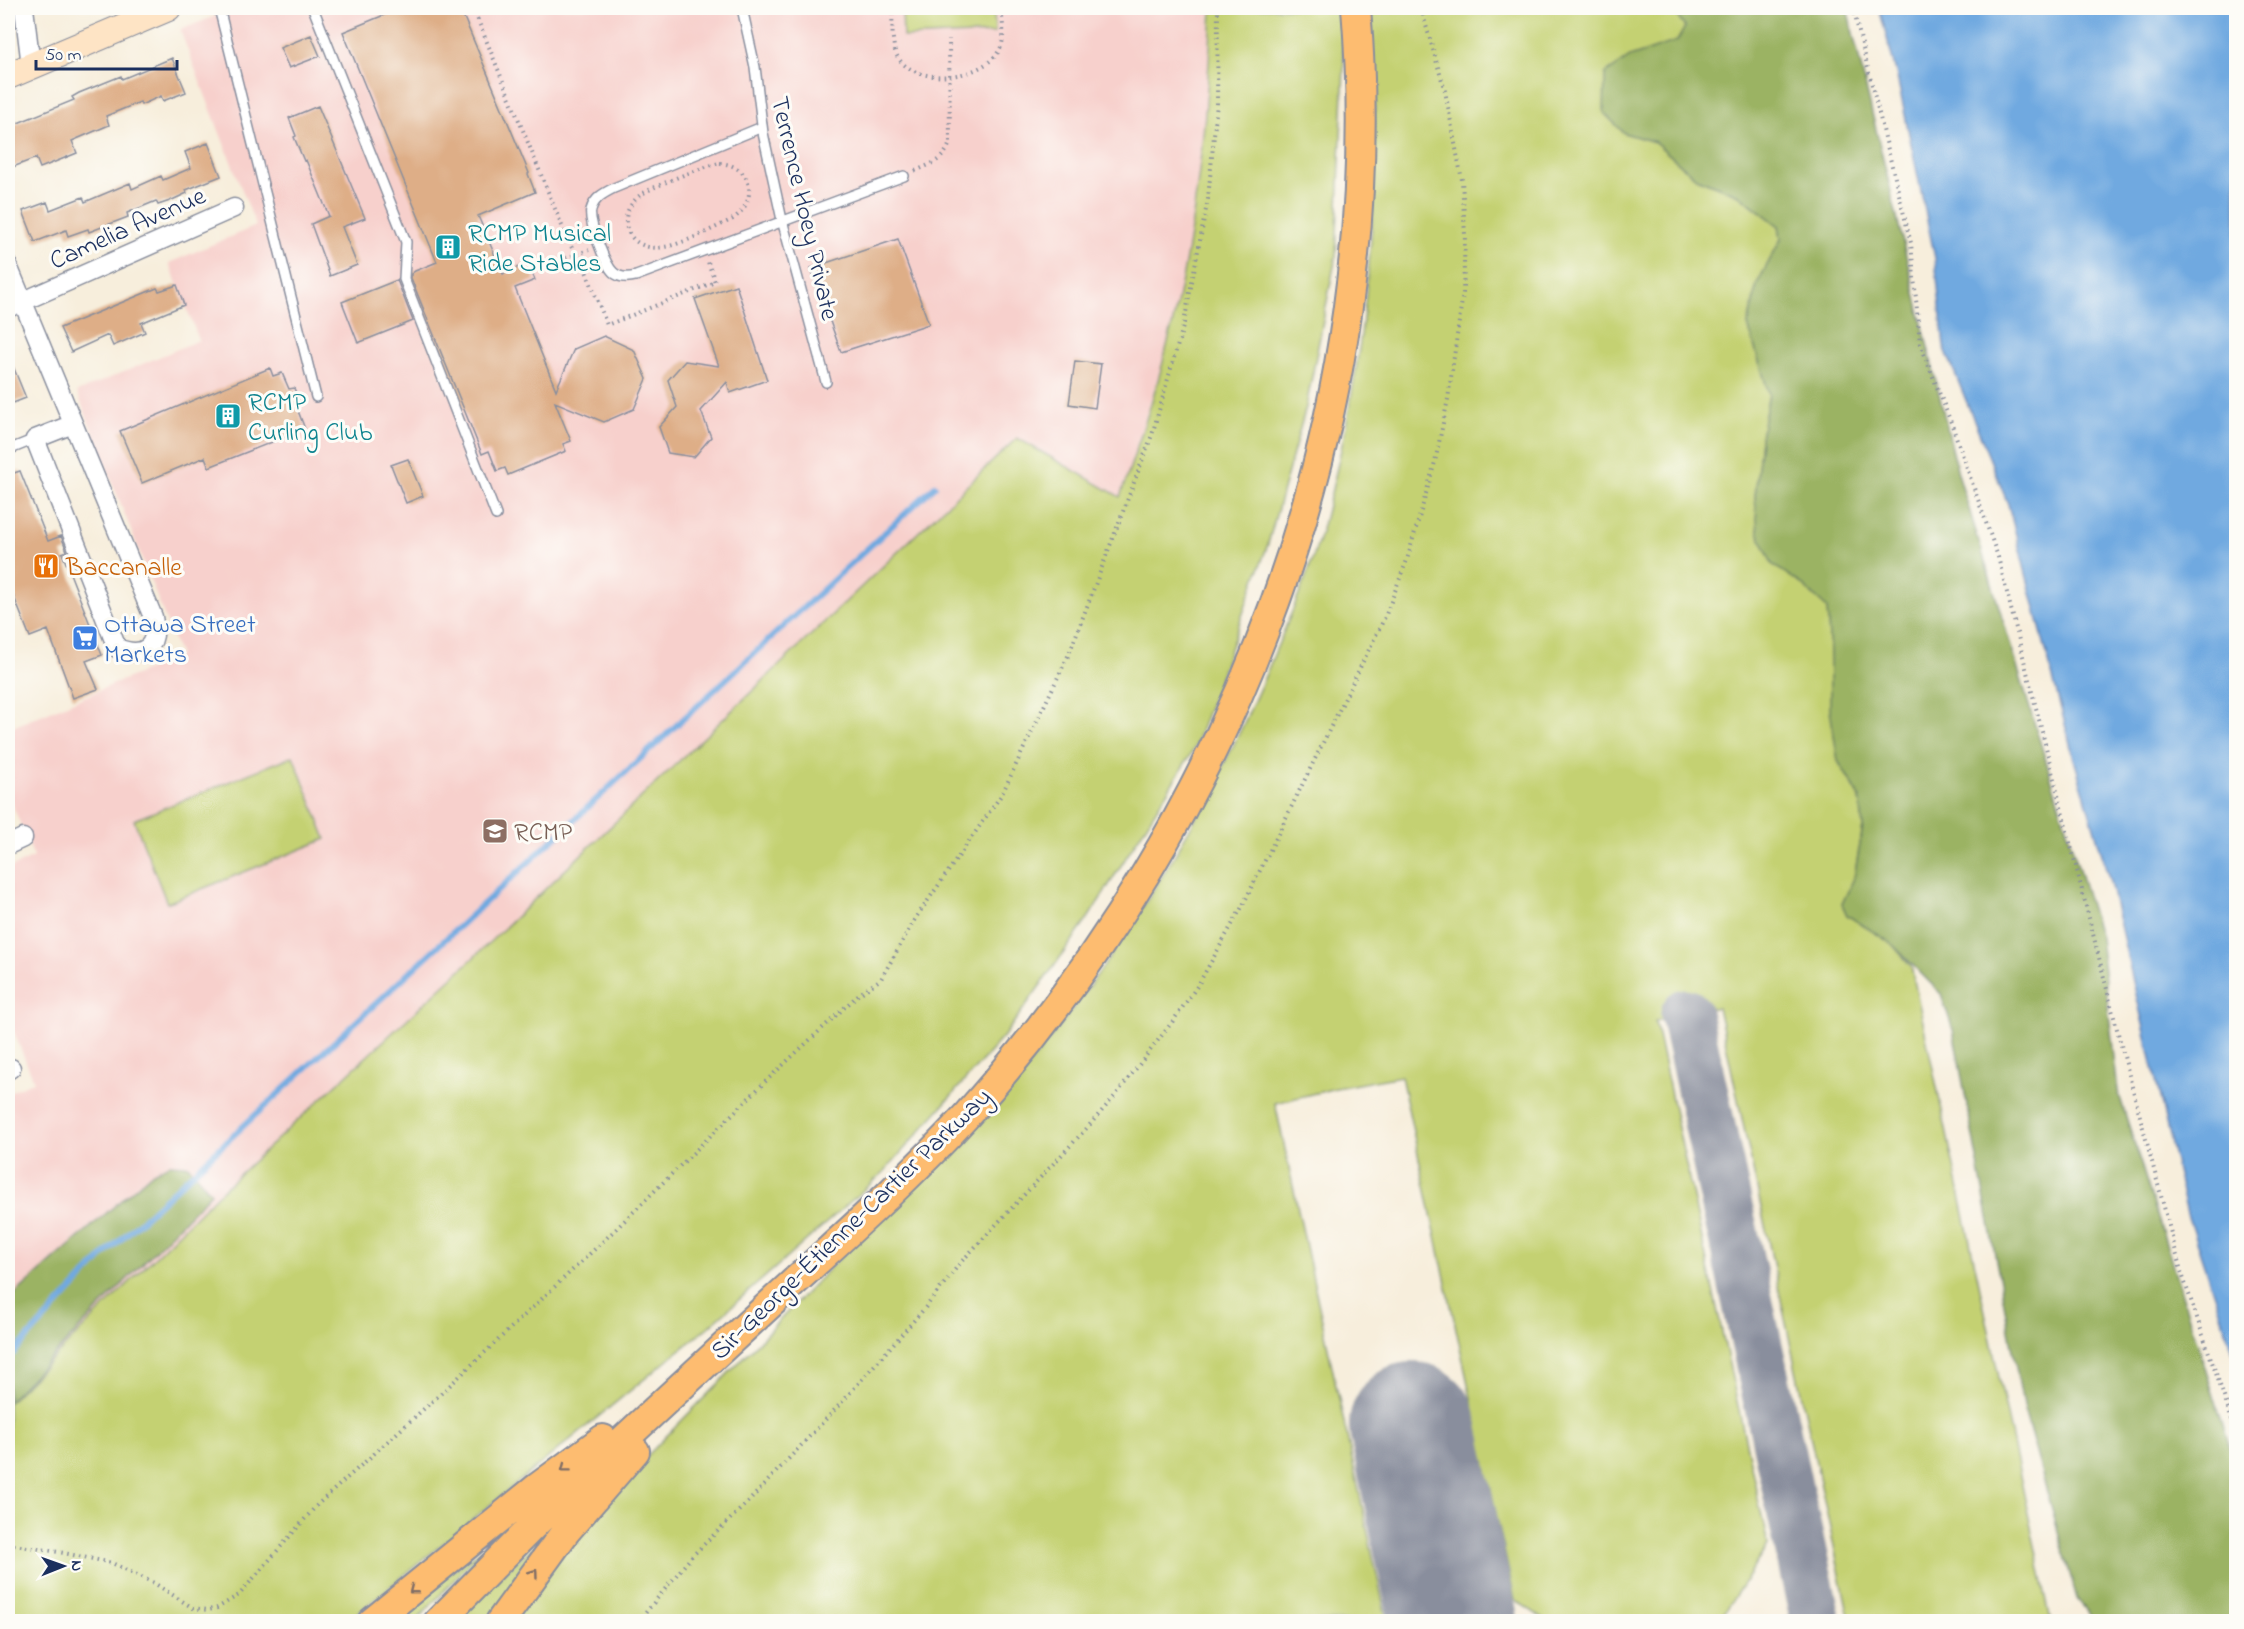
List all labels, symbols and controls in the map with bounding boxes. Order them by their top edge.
scale bar [36,33,177,71]
text: 50 m [45,43,82,69]
street label: Terrence Hoey Private [759,93,847,325]
street label: Camelia Avenue [44,178,213,281]
place label: RCMP Musical Ride Stables [468,216,611,284]
building icon: RCMP Musical Ride Stables [433,232,463,262]
place label: RCMP Curling Club [248,385,373,453]
building icon: RCMP Curling Club [213,401,243,431]
place label: Baccanalle [65,550,182,588]
restaurant icon: Baccanalle [31,551,61,581]
place label: Ottawa Street Markets [104,607,256,675]
supermarket icon: Ottawa Street Markets [70,623,100,653]
place label: RCMP [514,815,573,853]
school or university icon: RCMP [480,816,510,846]
street label: Sir-George-Étienne-Cartier Parkway [703,1080,1001,1370]
one-way arrow [560,1460,571,1471]
north arrow [33,1536,93,1596]
text: N [64,1560,88,1572]
one-way arrow [526,1569,537,1580]
one-way arrow [409,1583,420,1594]

